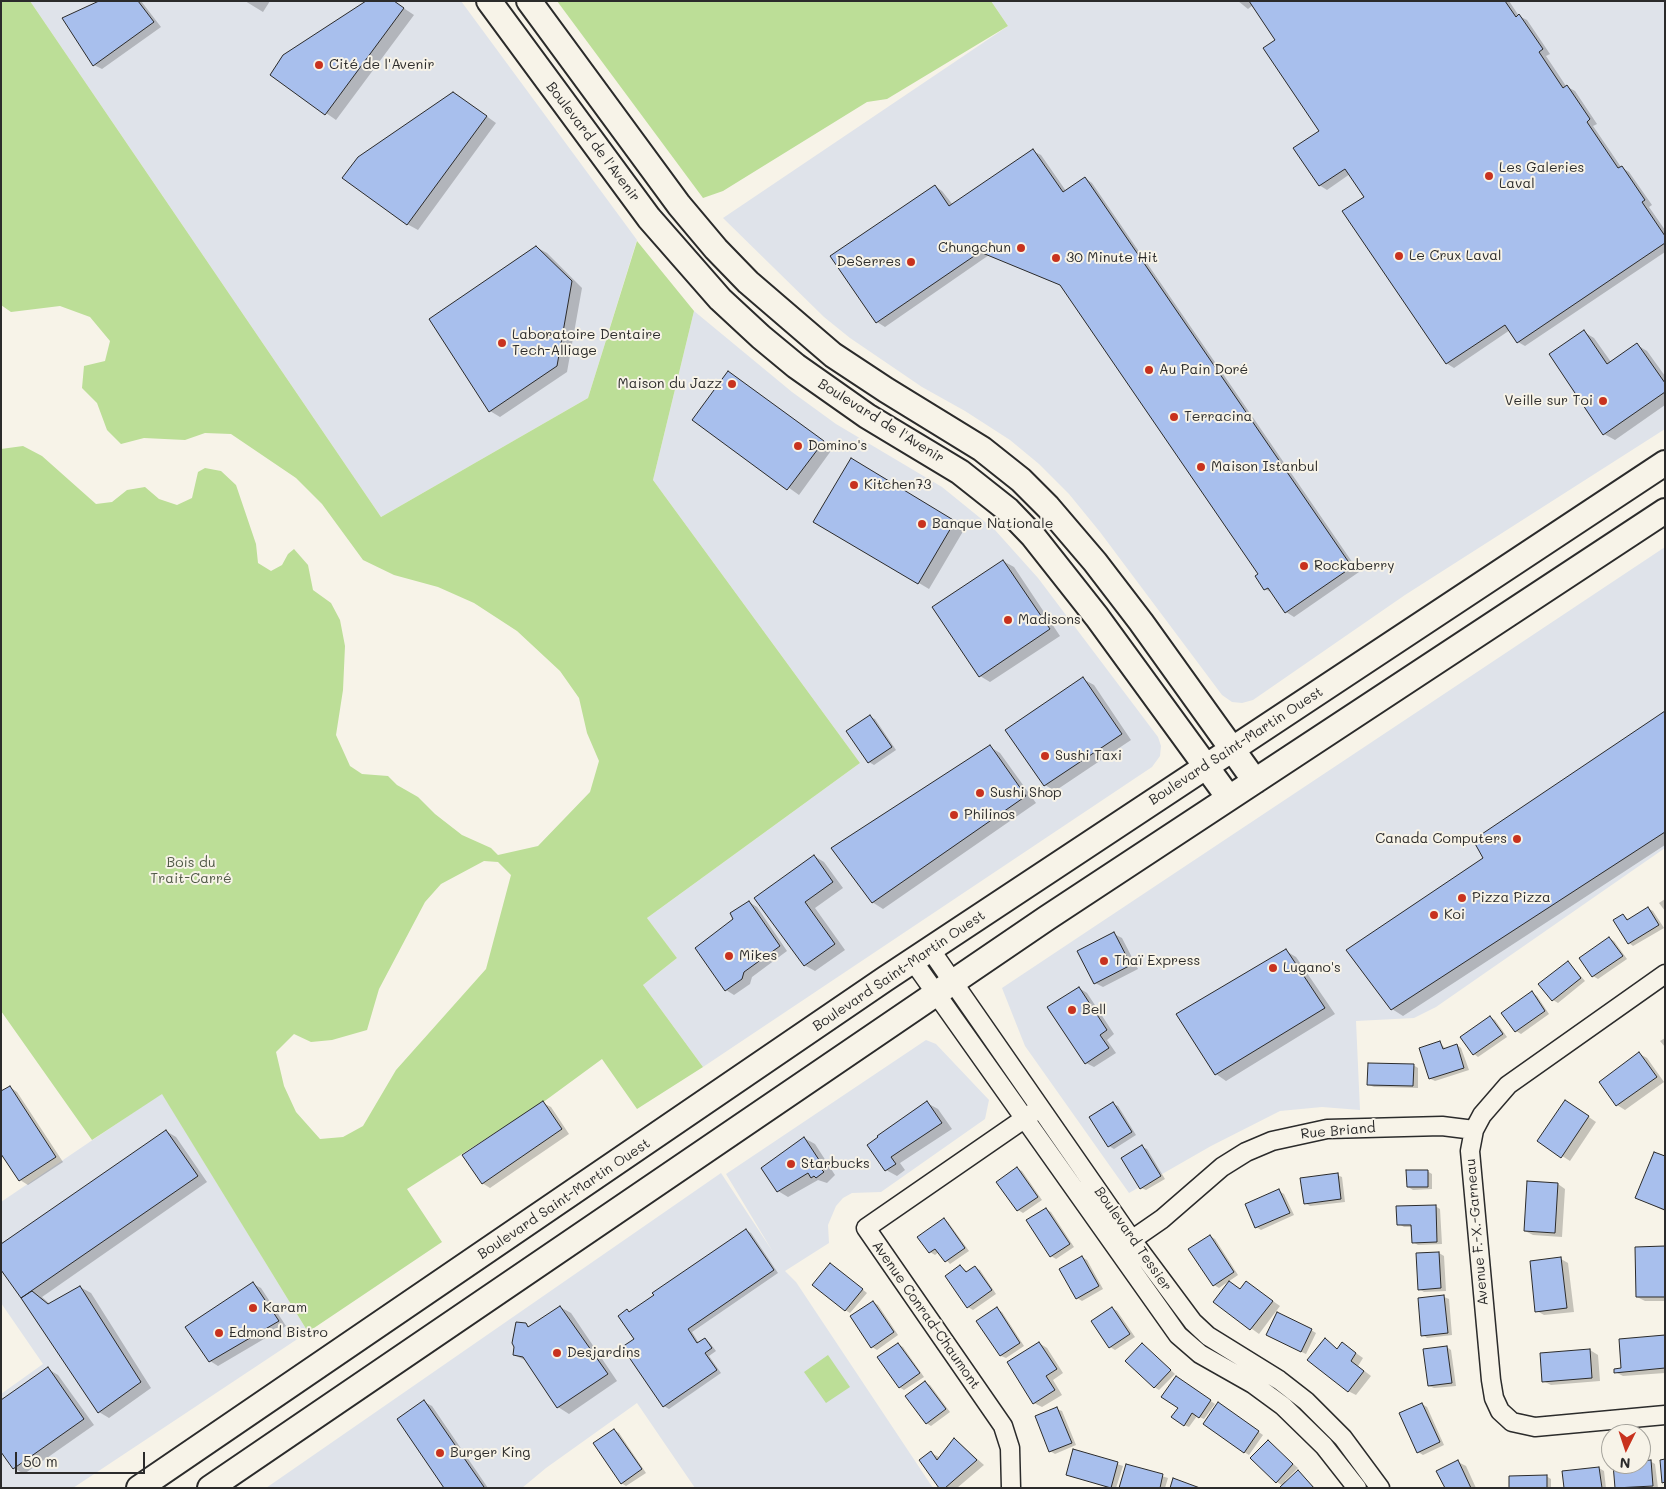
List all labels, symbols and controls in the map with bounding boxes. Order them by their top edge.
place label: Cité de l'Avenir [329,57,435,73]
marker: Cité de l'Avenir [313,59,325,71]
street label: Boulevard de l'Avenir [543,79,643,205]
place label: Les Galeries Laval [1499,160,1584,192]
marker: Les Galeries Laval [1483,170,1495,182]
place label: Chungchun [938,240,1011,256]
marker: Chungchun [1015,242,1027,254]
place label: Le Crux Laval [1409,248,1502,264]
place label: 30 Minute Hit [1066,250,1158,266]
marker: Le Crux Laval [1393,250,1405,262]
marker: 30 Minute Hit [1050,252,1062,264]
place label: DeSerres [837,254,901,270]
marker: DeSerres [905,256,917,268]
place label: Laboratoire Dentaire Tech-Alliage [512,327,661,360]
marker: Laboratoire Dentaire Tech-Alliage [496,337,508,349]
place label: Au Pain Doré [1159,362,1248,378]
marker: Au Pain Doré [1143,364,1155,376]
street label: Boulevard de l'Avenir [815,375,947,467]
place label: Maison du Jazz [618,376,722,392]
marker: Maison du Jazz [726,378,738,390]
place label: Veille sur Toi [1505,393,1593,409]
marker: Veille sur Toi [1597,395,1609,407]
place label: Terracina [1184,409,1252,425]
marker: Terracina [1168,411,1180,423]
place label: Domino's [808,438,867,454]
marker: Domino's [792,440,804,452]
place label: Maison Istanbul [1211,459,1318,475]
marker: Maison Istanbul [1195,461,1207,473]
place label: Kitchen73 [864,477,931,493]
marker: Kitchen73 [848,479,860,491]
place label: Banque Nationale [932,516,1053,532]
marker: Banque Nationale [916,518,928,530]
place label: Rockaberry [1314,558,1395,574]
marker: Rockaberry [1298,560,1310,572]
place label: Madisons [1018,612,1081,628]
marker: Madisons [1002,614,1014,626]
street label: Boulevard Saint-Martin Ouest [1146,683,1326,809]
place label: Sushi Taxi [1055,748,1122,764]
marker: Sushi Taxi [1039,750,1051,762]
place label: Sushi Shop [990,785,1062,801]
marker: Sushi Shop [974,787,986,799]
place label: Philinos [964,807,1015,823]
marker: Philinos [948,809,960,821]
place label: Canada Computers [1375,831,1507,847]
marker: Canada Computers [1511,833,1523,845]
park label: Bois du Trait-Carré [150,855,232,888]
place label: Pizza Pizza [1472,890,1551,906]
marker: Pizza Pizza [1456,892,1468,904]
street label: Boulevard Saint-Martin Ouest [810,907,988,1035]
place label: Koi [1444,907,1465,923]
marker: Koi [1428,909,1440,921]
place label: Mikes [739,948,777,964]
marker: Mikes [723,950,735,962]
place label: Thaï Express [1114,953,1200,969]
marker: Thaï Express [1098,955,1110,967]
place label: Lugano's [1283,960,1341,976]
marker: Lugano's [1267,962,1279,974]
place label: Bell [1082,1002,1106,1018]
marker: Bell [1066,1004,1078,1016]
street label: Rue Briand [1300,1119,1376,1143]
street label: Boulevard Saint-Martin Ouest [475,1135,653,1263]
place label: Starbucks [801,1156,870,1172]
marker: Starbucks [785,1158,797,1170]
street label: Avenue F.-X.-Garneau [1462,1158,1492,1306]
street label: Boulevard Tessier [1091,1184,1175,1294]
street label: Avenue Conrad-Chaumont [868,1238,984,1392]
place label: Karam [263,1300,307,1316]
marker: Karam [247,1302,259,1314]
place label: Edmond Bistro [229,1325,328,1341]
marker: Edmond Bistro [213,1327,225,1339]
place label: Desjardins [567,1345,640,1361]
marker: Desjardins [551,1347,563,1359]
north arrow [1601,1424,1651,1474]
scale bar [18,1442,148,1474]
place label: Burger King [450,1445,530,1461]
marker: Burger King [434,1447,446,1459]
text: 50 m [23,1451,58,1471]
text: N [1619,1454,1631,1473]

